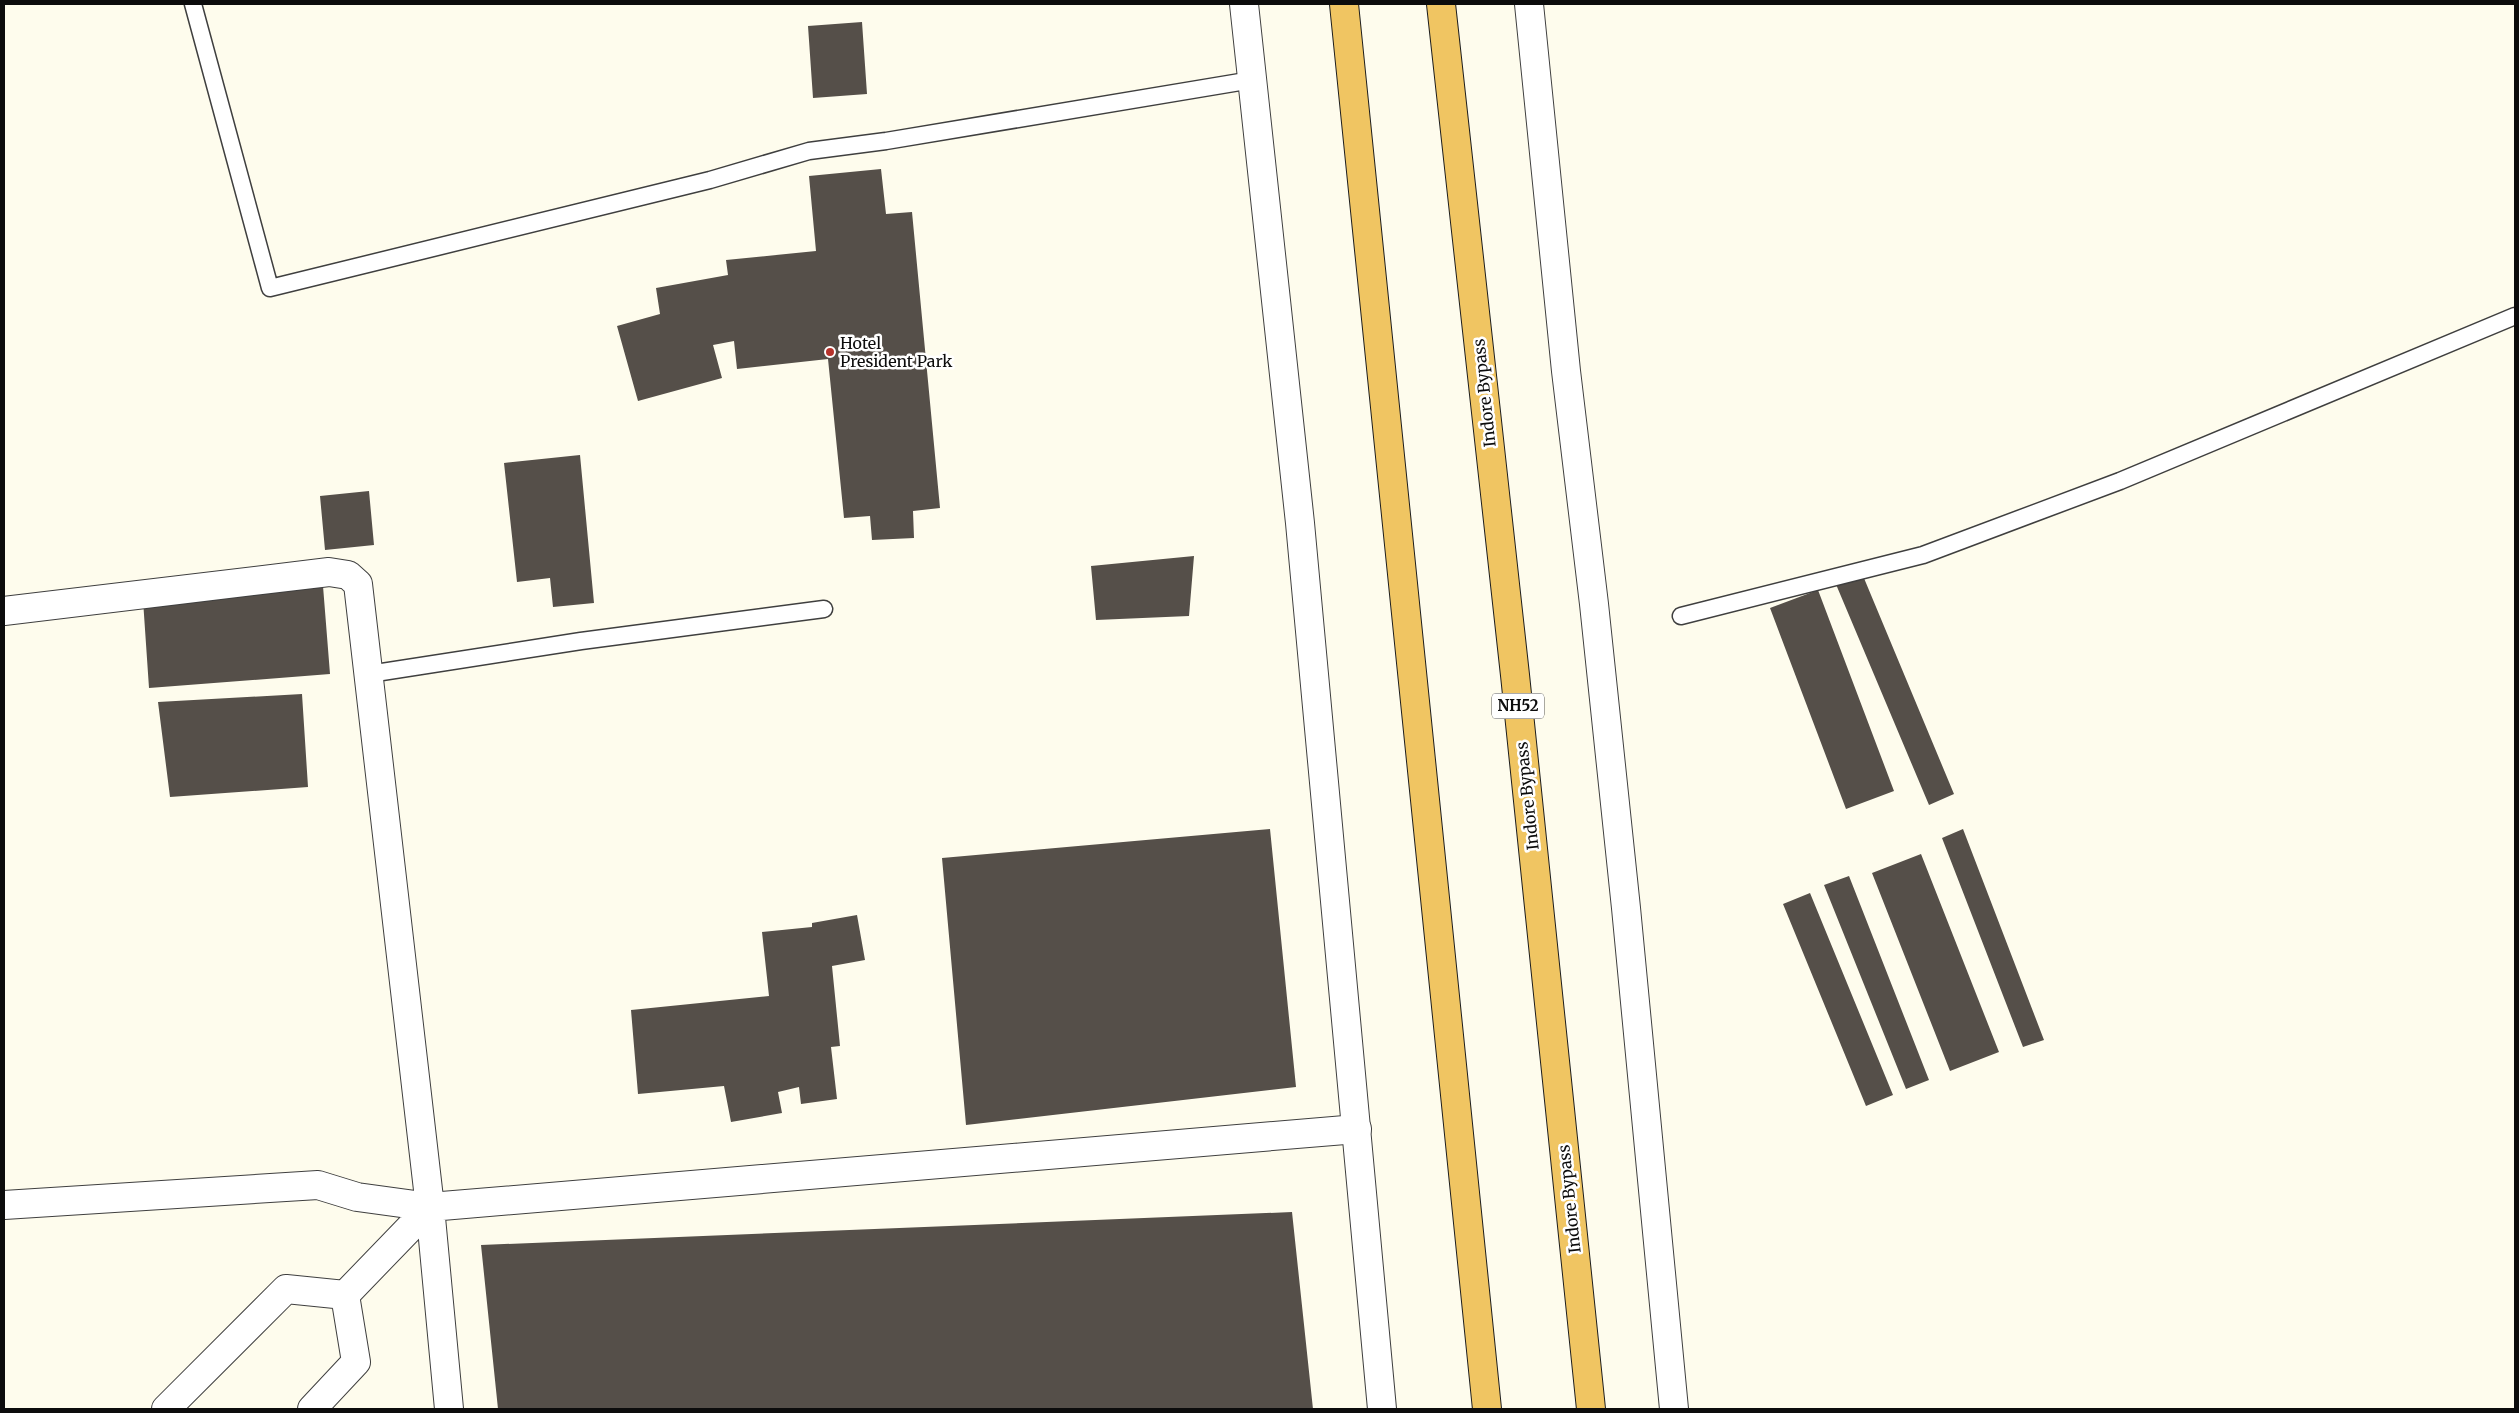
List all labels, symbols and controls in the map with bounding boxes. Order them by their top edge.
place label: Hotel President Park [840,333,953,371]
street label: Indore Bypass [1468,338,1500,448]
marker: Hotel President Park [824,346,836,358]
road number: NH52 [1492,694,1544,718]
street label: Indore Bypass [1511,741,1543,851]
street label: Indore Bypass [1553,1144,1585,1254]

